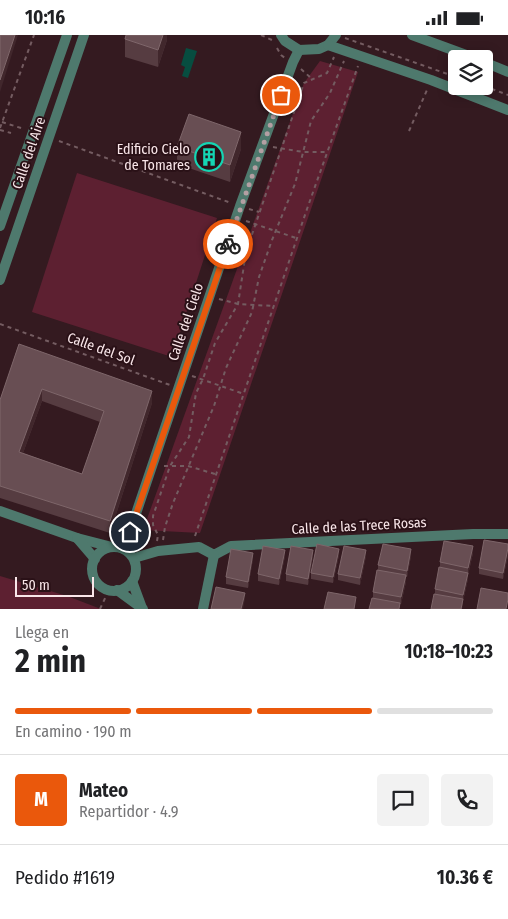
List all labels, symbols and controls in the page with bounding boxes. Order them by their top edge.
text: 10:16 [25,6,65,29]
map controls [448,50,493,95]
button: layers [448,50,493,95]
pin [260,74,302,116]
icon: bag [267,81,295,109]
street label: Calle del Aire [9,115,49,191]
place label: Edificio Cielo de Tomares [117,141,190,174]
building icon: Edificio Cielo de Tomares [194,142,224,172]
courier [203,219,253,269]
icon: bike [214,230,242,258]
street label: Calle del Cielo [165,281,207,363]
street label: Calle del Sol [65,329,137,369]
pin [109,511,151,553]
street label: Calle de las Trece Rosas [291,514,427,538]
icon: home [116,518,144,546]
scale bar [15,574,94,597]
text: 50 m [22,577,50,594]
text: Llega en [15,623,69,642]
text: 10:18–10:23 [405,640,493,663]
text: 2 min [15,642,86,680]
text: En camino · 190 m [15,722,132,741]
button: chat [377,774,429,826]
button: phone [441,774,493,826]
text: Mateo [79,779,128,802]
text: M [34,788,48,811]
text: Repartidor · 4.9 [79,802,178,821]
text: Pedido #1619 [15,866,115,889]
text: 10.36 € [437,866,493,889]

